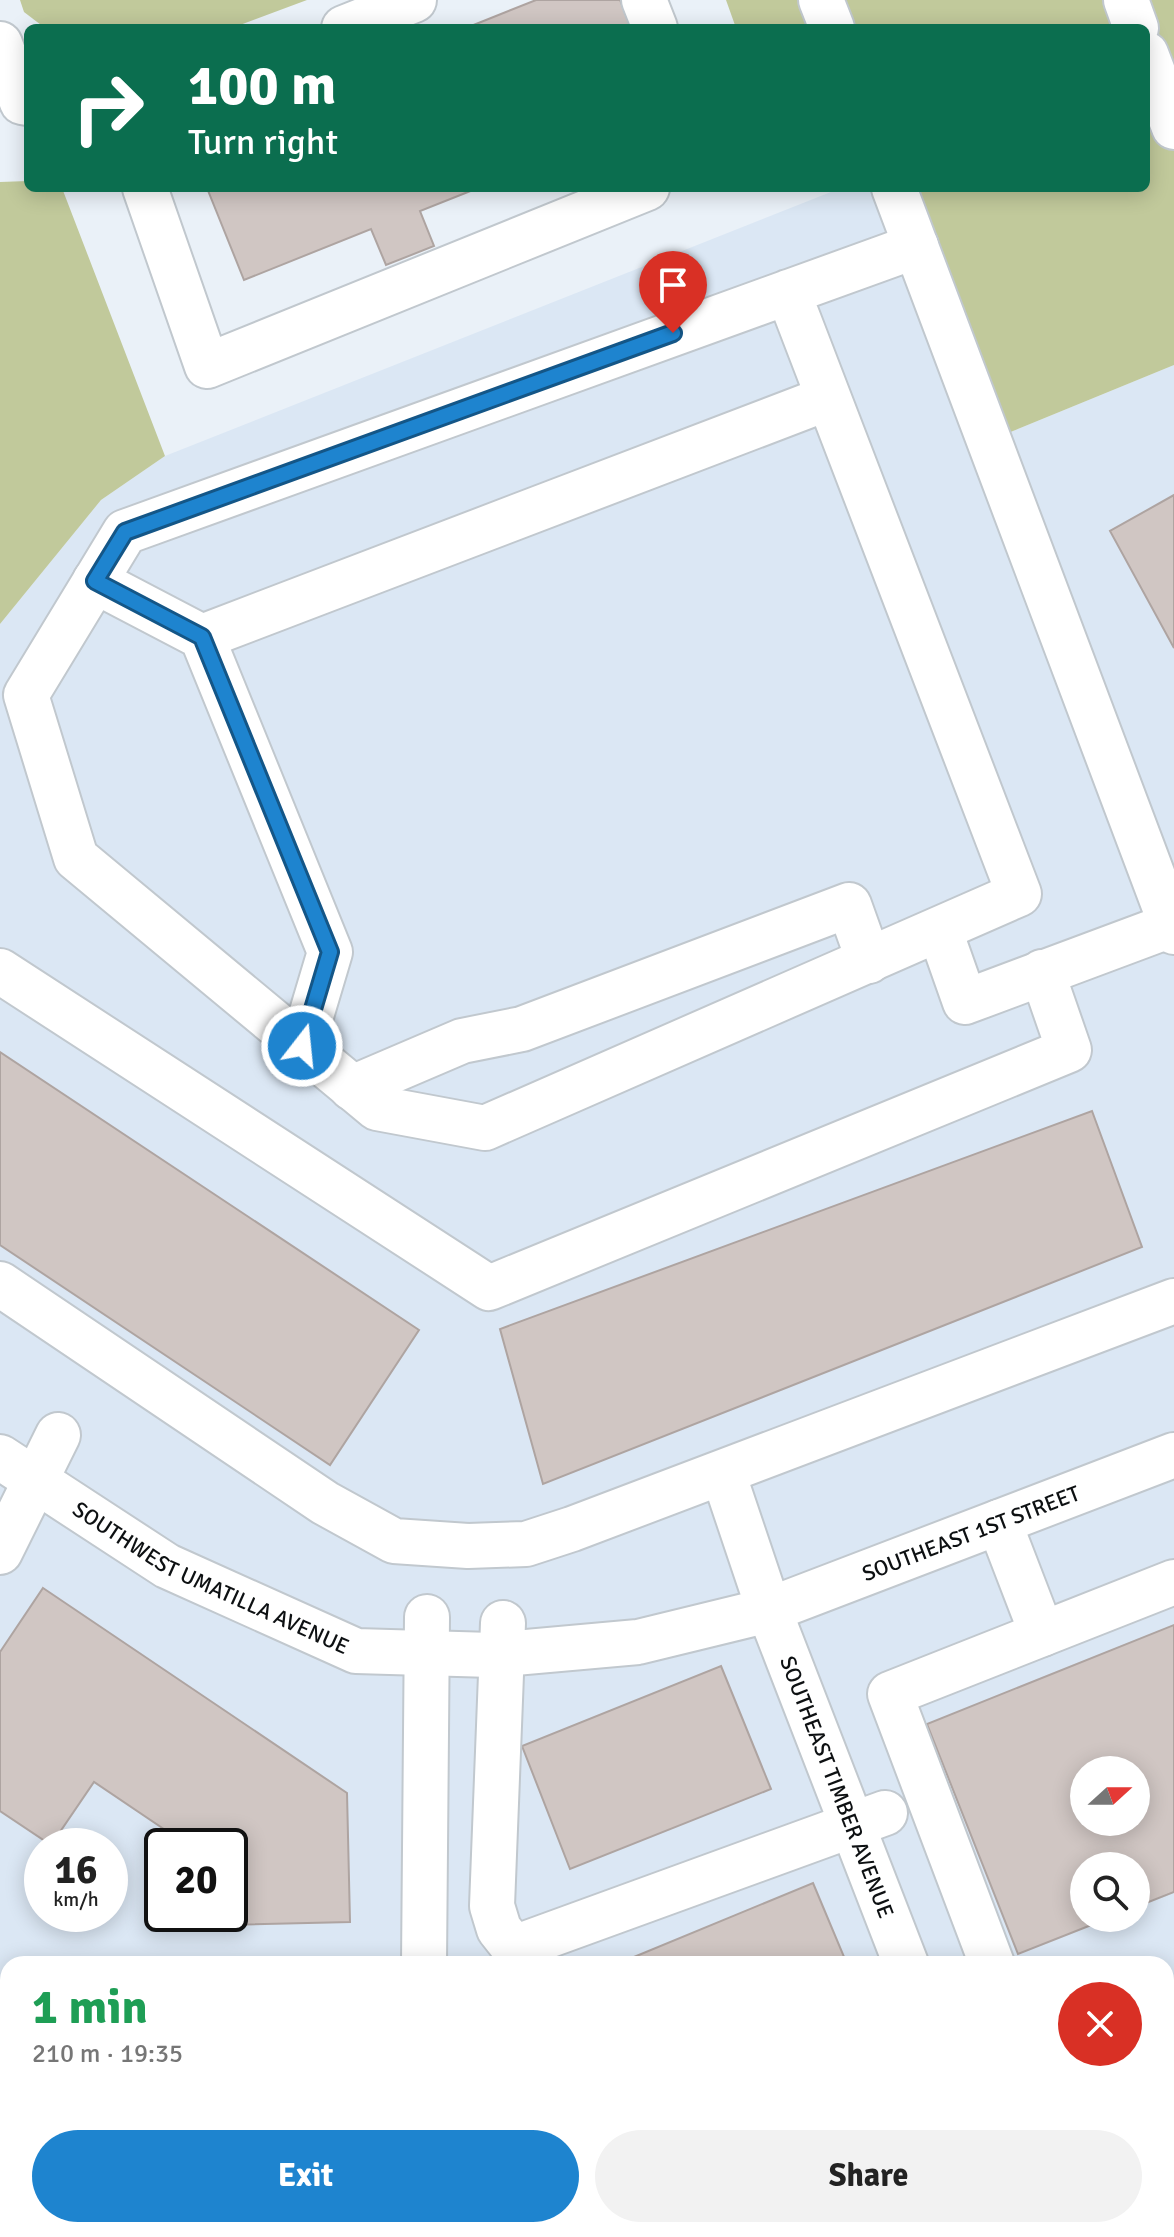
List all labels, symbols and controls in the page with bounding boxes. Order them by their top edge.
text: 100 m [188,51,336,120]
icon: right [56,56,160,160]
text: Turn right [188,120,338,165]
pin [639,251,707,333]
icon: arrive [651,263,695,307]
position arrow [260,1004,344,1088]
street label: SOUTHEAST 1ST STREET [858,1479,1083,1587]
street label: SOUTHWEST UMATILLA AVENUE [68,1495,354,1660]
street label: SOUTHEAST TIMBER AVENUE [775,1652,900,1922]
north arrow [1070,1756,1150,1836]
map controls [1070,1756,1150,1932]
speed limit sign: 20 [144,1828,248,1932]
text: 16 [54,1845,98,1895]
button: search [1070,1852,1150,1932]
text: km/h [53,1887,99,1912]
text: 1 min [32,1978,148,2037]
button: close [1058,1982,1142,2066]
text: 210 m · 19:35 [32,2038,183,2070]
button: Exit [32,2130,579,2222]
button: Share [595,2130,1142,2222]

